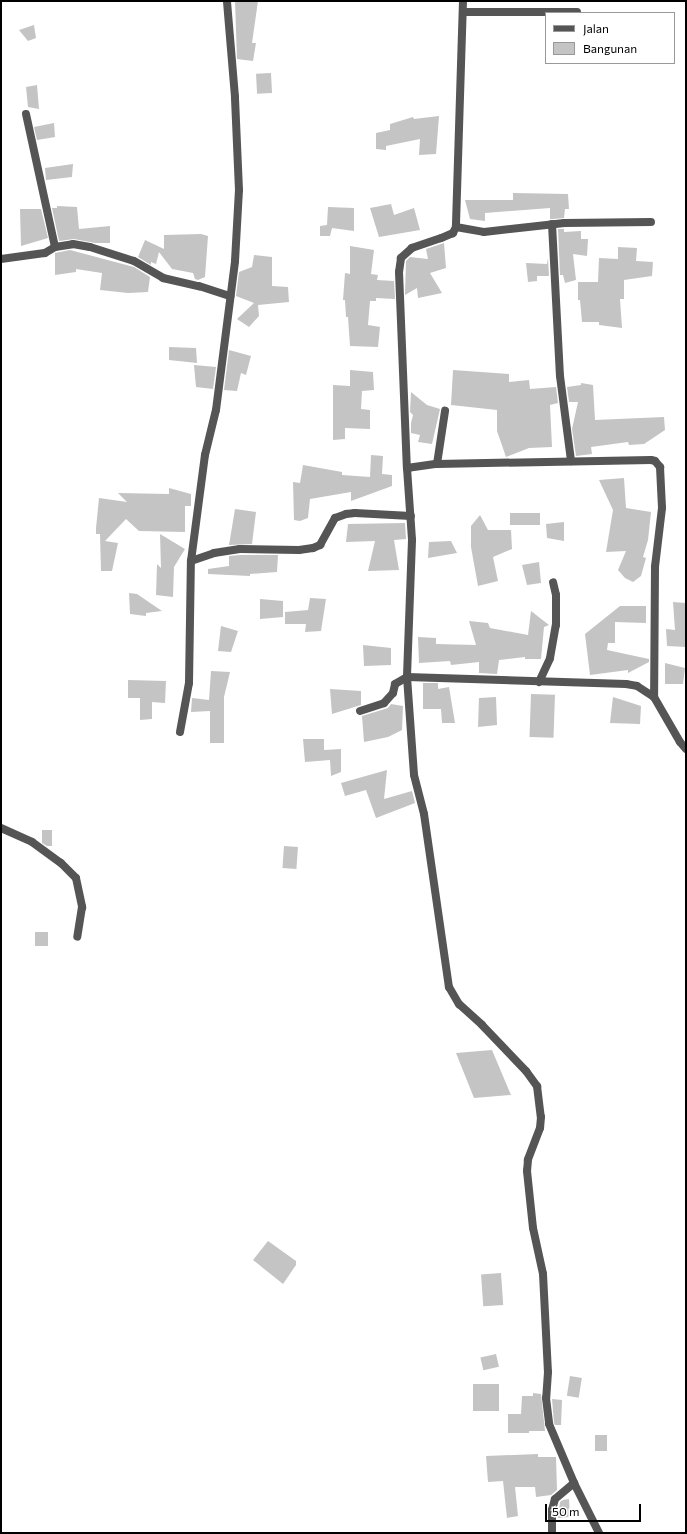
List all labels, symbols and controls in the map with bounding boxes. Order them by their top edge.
legend [545,12,675,64]
text: Jalan [583,21,609,35]
text: Bangunan [583,41,637,55]
scale bar [547,1496,643,1522]
text: 50 m [552,1504,580,1518]

